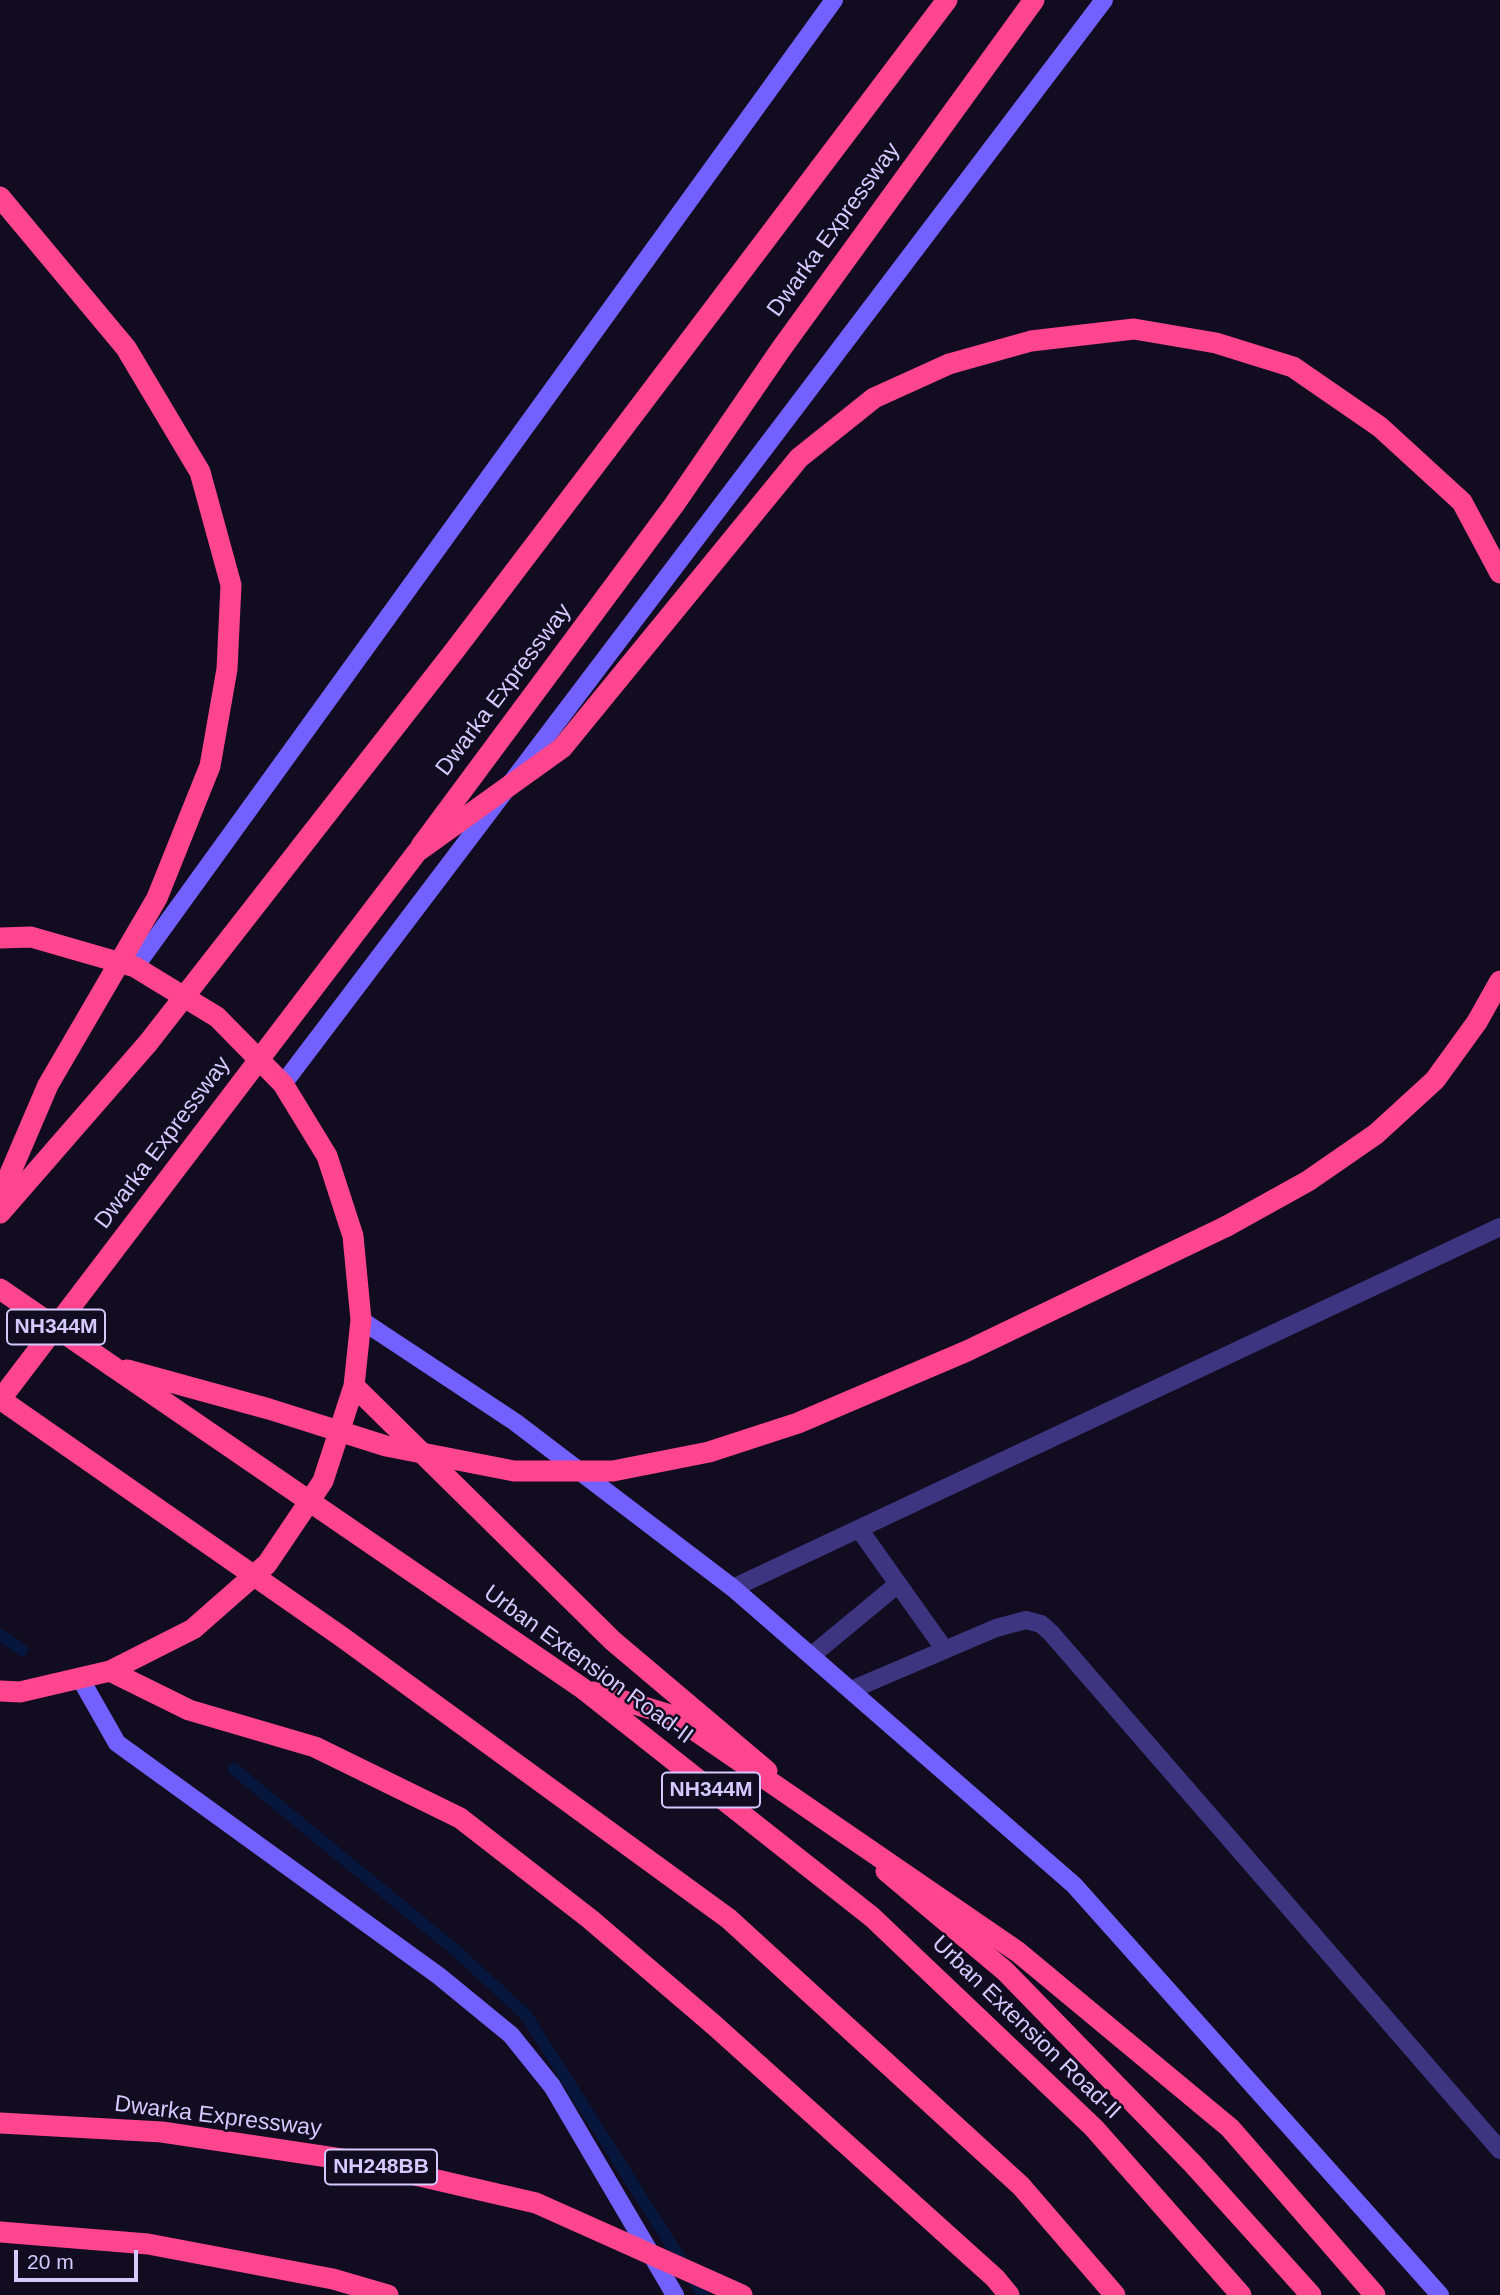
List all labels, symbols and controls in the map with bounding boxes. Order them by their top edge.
street label: Dwarka Expressway [762,138,906,322]
street label: Dwarka Expressway [430,599,578,781]
street label: Dwarka Expressway [89,1052,237,1234]
road number: NH344M [7,1310,105,1344]
street label: Urban Extension Road-II [478,1580,698,1750]
road number: NH344M [662,1772,760,1808]
street label: Urban Extension Road-II [926,1931,1126,2125]
street label: Dwarka Expressway [113,2091,323,2143]
road number: NH248BB [325,2150,437,2184]
scale bar [18,2236,142,2280]
text: 20 m [27,2250,74,2273]

